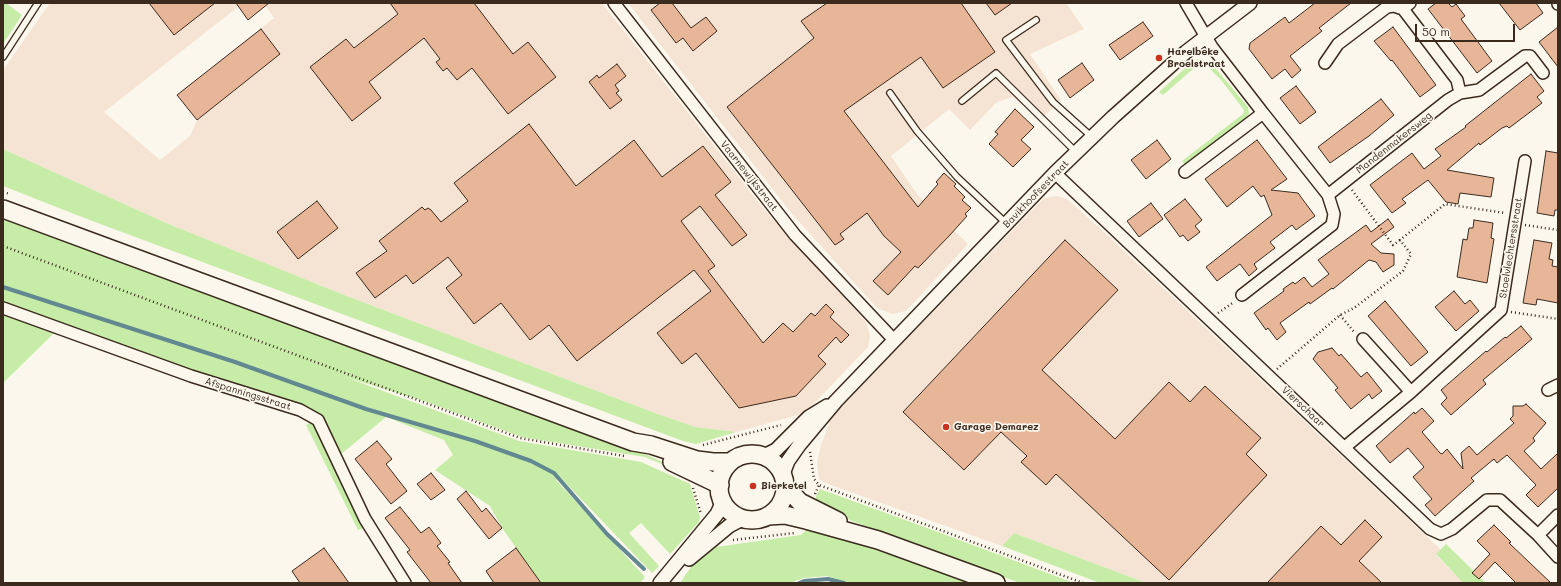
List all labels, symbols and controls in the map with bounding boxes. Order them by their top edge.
scale bar [1417,16,1517,42]
text: 50 m [1422,23,1450,39]
place label: Harelbeke Broelstraat [1167,46,1225,70]
marker: Harelbeke Broelstraat [1154,53,1164,63]
street label: Mandenmakersweg [1354,110,1434,176]
street label: Vaarnewijkstraat [718,138,780,214]
street label: Bavikhoofsestraat [1001,158,1071,230]
street label: Stoelvlechtersstraat [1497,197,1525,299]
street label: Afspanningsstraat [203,375,293,413]
street label: Vierschaar [1279,384,1327,430]
place label: Garage Demarez [954,421,1039,433]
marker: Garage Demarez [941,422,951,432]
place label: Bierketel [761,480,807,492]
marker: Bierketel [748,481,758,491]

